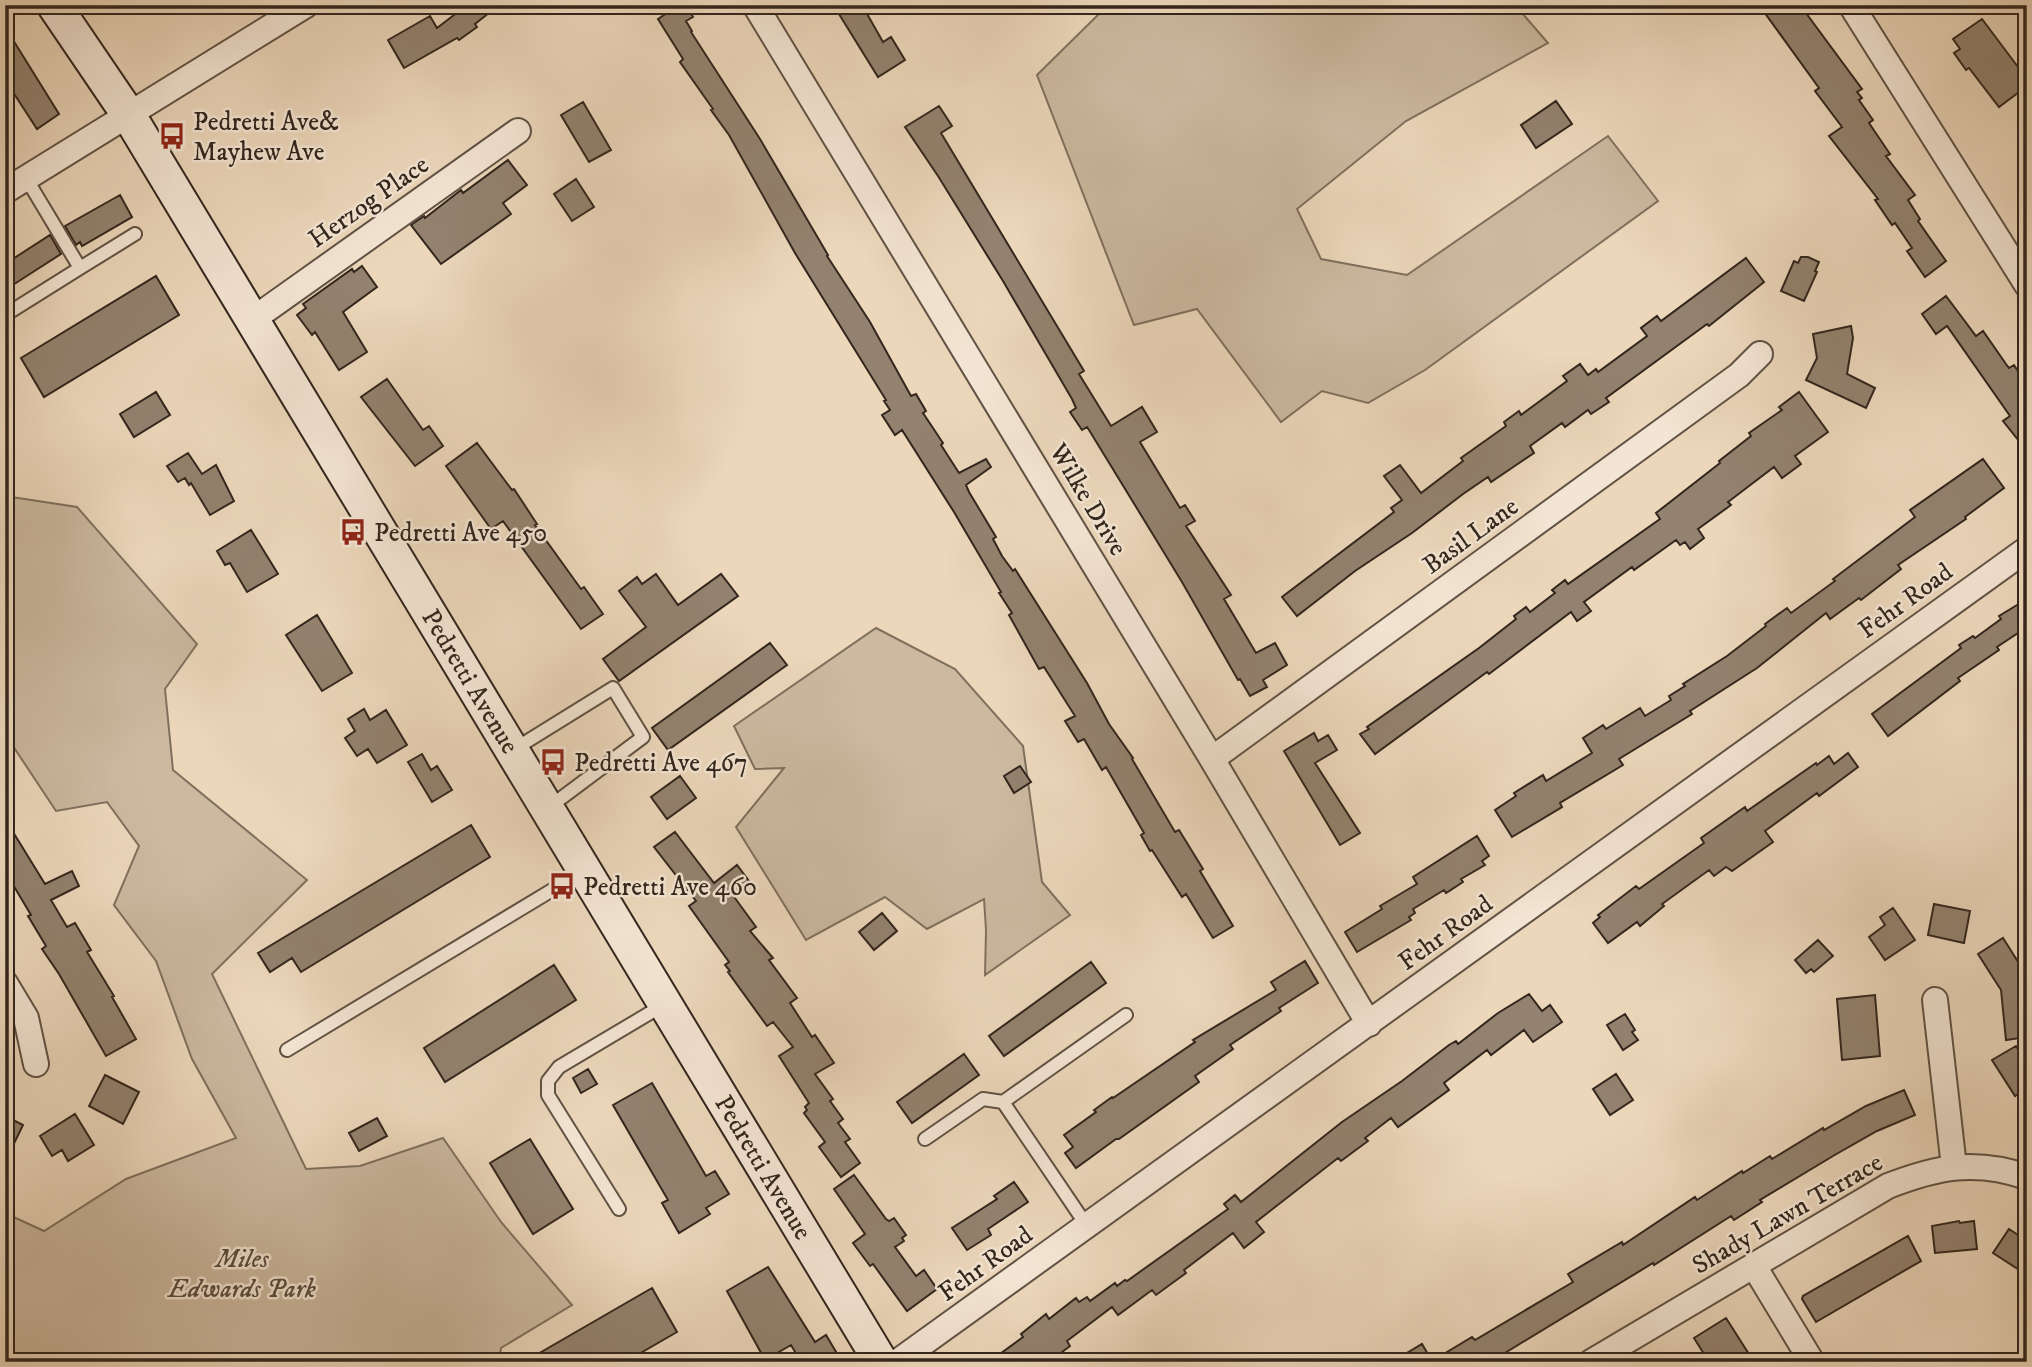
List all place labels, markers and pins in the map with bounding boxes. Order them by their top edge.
place label: Pedretti Ave& Mayhew Ave [193,106,339,169]
bus stop icon: Pedretti Ave& Mayhew Ave [157,121,187,151]
bus stop icon: Pedretti Ave 450 [338,517,368,547]
place label: Pedretti Ave 450 [374,517,547,550]
bus stop icon: Pedretti Ave 467 [538,747,568,777]
place label: Pedretti Ave 467 [574,747,748,780]
bus stop icon: Pedretti Ave 460 [547,871,577,901]
place label: Pedretti Ave 460 [583,871,757,904]

